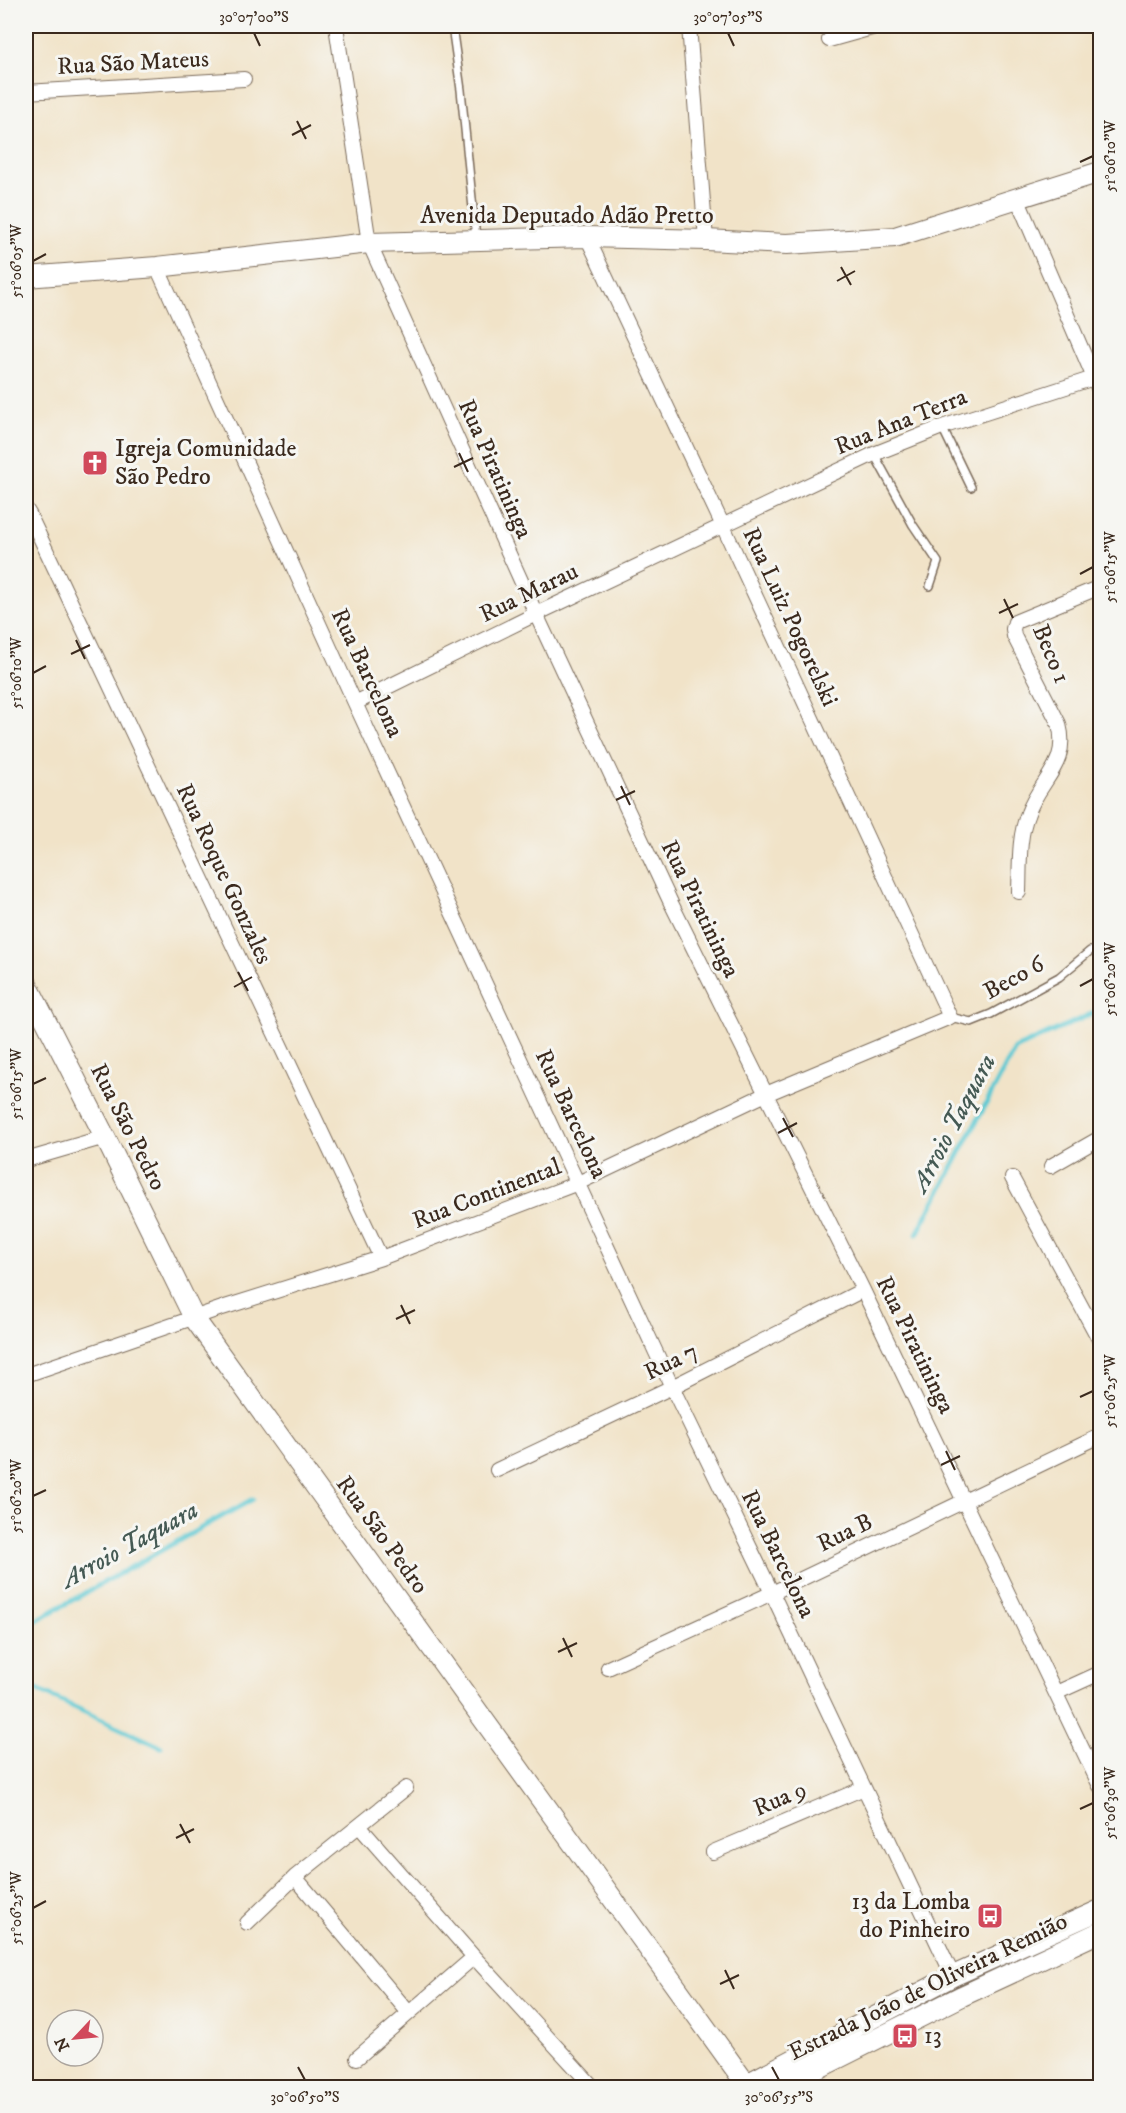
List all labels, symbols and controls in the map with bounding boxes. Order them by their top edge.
text: 30°07'00"S [219,8,289,27]
text: 30°07'05"S [693,8,763,27]
street label: Rua São Mateus [56,44,210,82]
text: 51°06'10"W [1101,120,1120,192]
street label: Avenida Deputado Adão Pretto [420,201,714,231]
text: 51°06'05"W [7,224,26,298]
street label: Rua Ana Terra [831,382,972,462]
street label: Rua Piratininga [451,395,539,544]
place label: Igreja Comunidade São Pedro [115,434,297,492]
church icon: Igreja Comunidade São Pedro [80,448,110,478]
street label: Rua Luiz Pogorelski [735,523,845,711]
text: 51°06'15"W [1101,531,1120,603]
street label: Rua Marau [475,556,583,630]
street label: Rua Barcelona [324,604,410,743]
street label: Beco 1 [1025,620,1077,688]
text: 51°06'10"W [7,637,26,709]
street label: Rua Roque Gonzales [169,779,279,969]
street label: Rua Piratininga [654,835,747,983]
text: 51°06'20"W [1101,942,1120,1016]
street label: Beco 6 [978,948,1051,1007]
street label: Rua Barcelona [528,1045,614,1184]
text: 51°06'15"W [7,1048,26,1120]
water label: Arroio Taquara [903,1048,1004,1200]
street label: Rua São Pedro [83,1058,173,1196]
street label: Rua Continental [408,1152,566,1236]
street label: Rua Piratininga [869,1271,962,1419]
street label: Rua 7 [639,1336,703,1388]
text: 51°06'25"W [1101,1354,1120,1428]
text: 51°06'20"W [7,1459,26,1533]
street label: Rua São Pedro [329,1470,435,1600]
street label: Rua Barcelona [734,1485,822,1624]
water label: Arroio Taquara [53,1494,204,1598]
street label: Rua B [812,1507,878,1559]
text: 51°06'30"W [1101,1767,1120,1839]
street label: Rua 9 [749,1774,811,1824]
text: 51°06'25"W [7,1871,26,1945]
place label: 13 da Lomba do Pinheiro [851,1887,971,1945]
bus stop icon: 13 da Lomba do Pinheiro [975,1901,1005,1931]
street label: Estrada João de Oliveira Remião [783,1906,1073,2068]
north arrow [45,2008,105,2068]
bus stop icon: 13 [890,2021,920,2051]
place label: 13 [924,2021,942,2051]
text: N [51,2034,74,2054]
text: 30°06'50"S [270,2088,340,2107]
text: 30°06'55"S [745,2088,813,2107]

